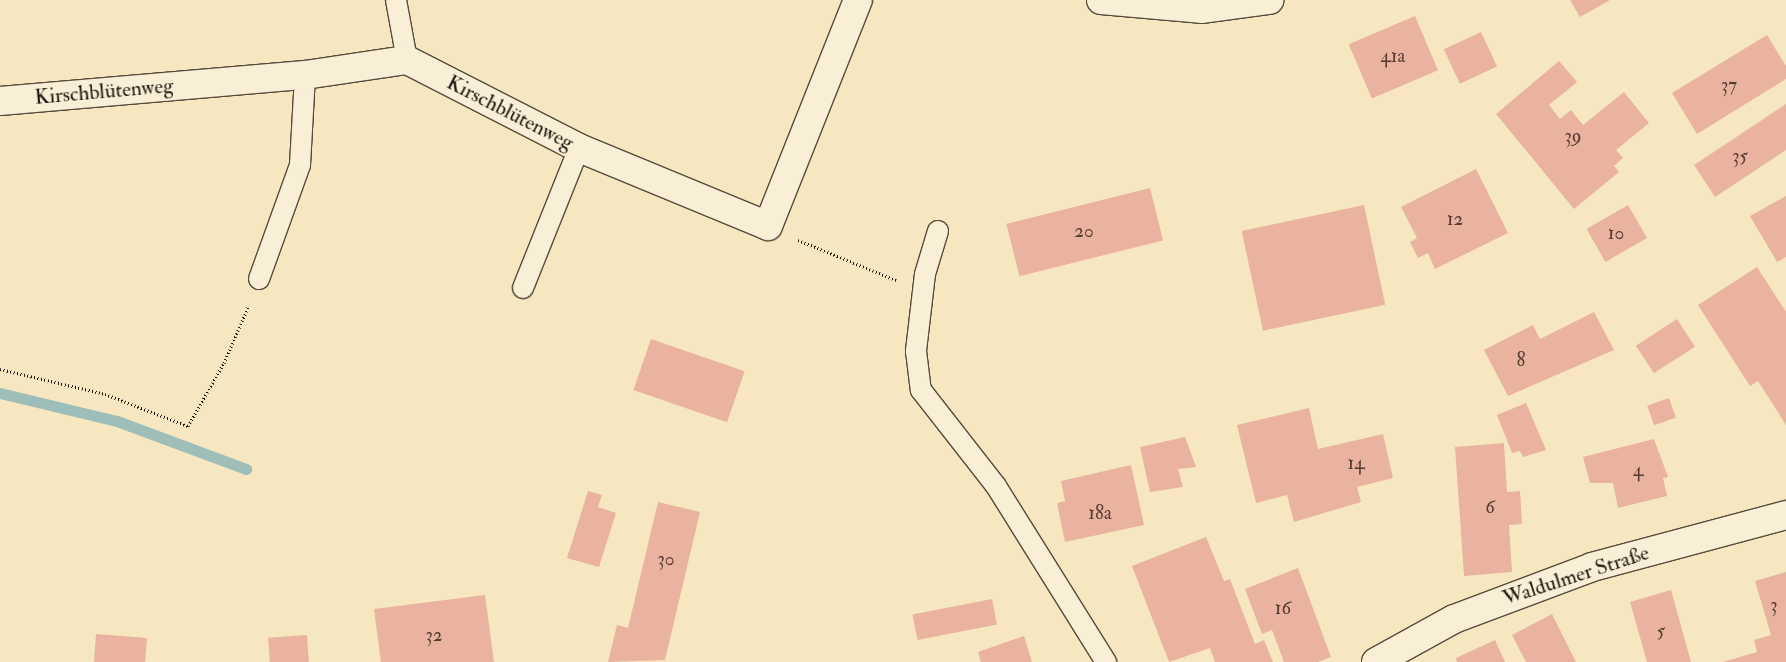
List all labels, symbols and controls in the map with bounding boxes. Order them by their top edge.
house number: 41a [1381,46,1405,68]
street label: Kirschblütenweg [442,70,578,156]
street label: Kirschblütenweg [34,73,174,111]
house number: 37 [1721,75,1737,97]
house number: 39 [1564,126,1582,148]
house number: 35 [1732,146,1748,168]
house number: 12 [1447,209,1463,231]
house number: 20 [1074,221,1094,243]
house number: 10 [1608,223,1624,245]
house number: 8 [1517,350,1525,372]
house number: 14 [1347,453,1365,475]
house number: 4 [1633,460,1643,482]
house number: 6 [1485,497,1495,519]
house number: 18a [1088,503,1112,525]
street label: Waldulmer Straße [1500,540,1652,612]
house number: 30 [657,549,675,571]
house number: 3 [1770,595,1778,617]
house number: 16 [1275,598,1291,620]
house number: 5 [1657,621,1665,643]
house number: 32 [426,625,442,647]

